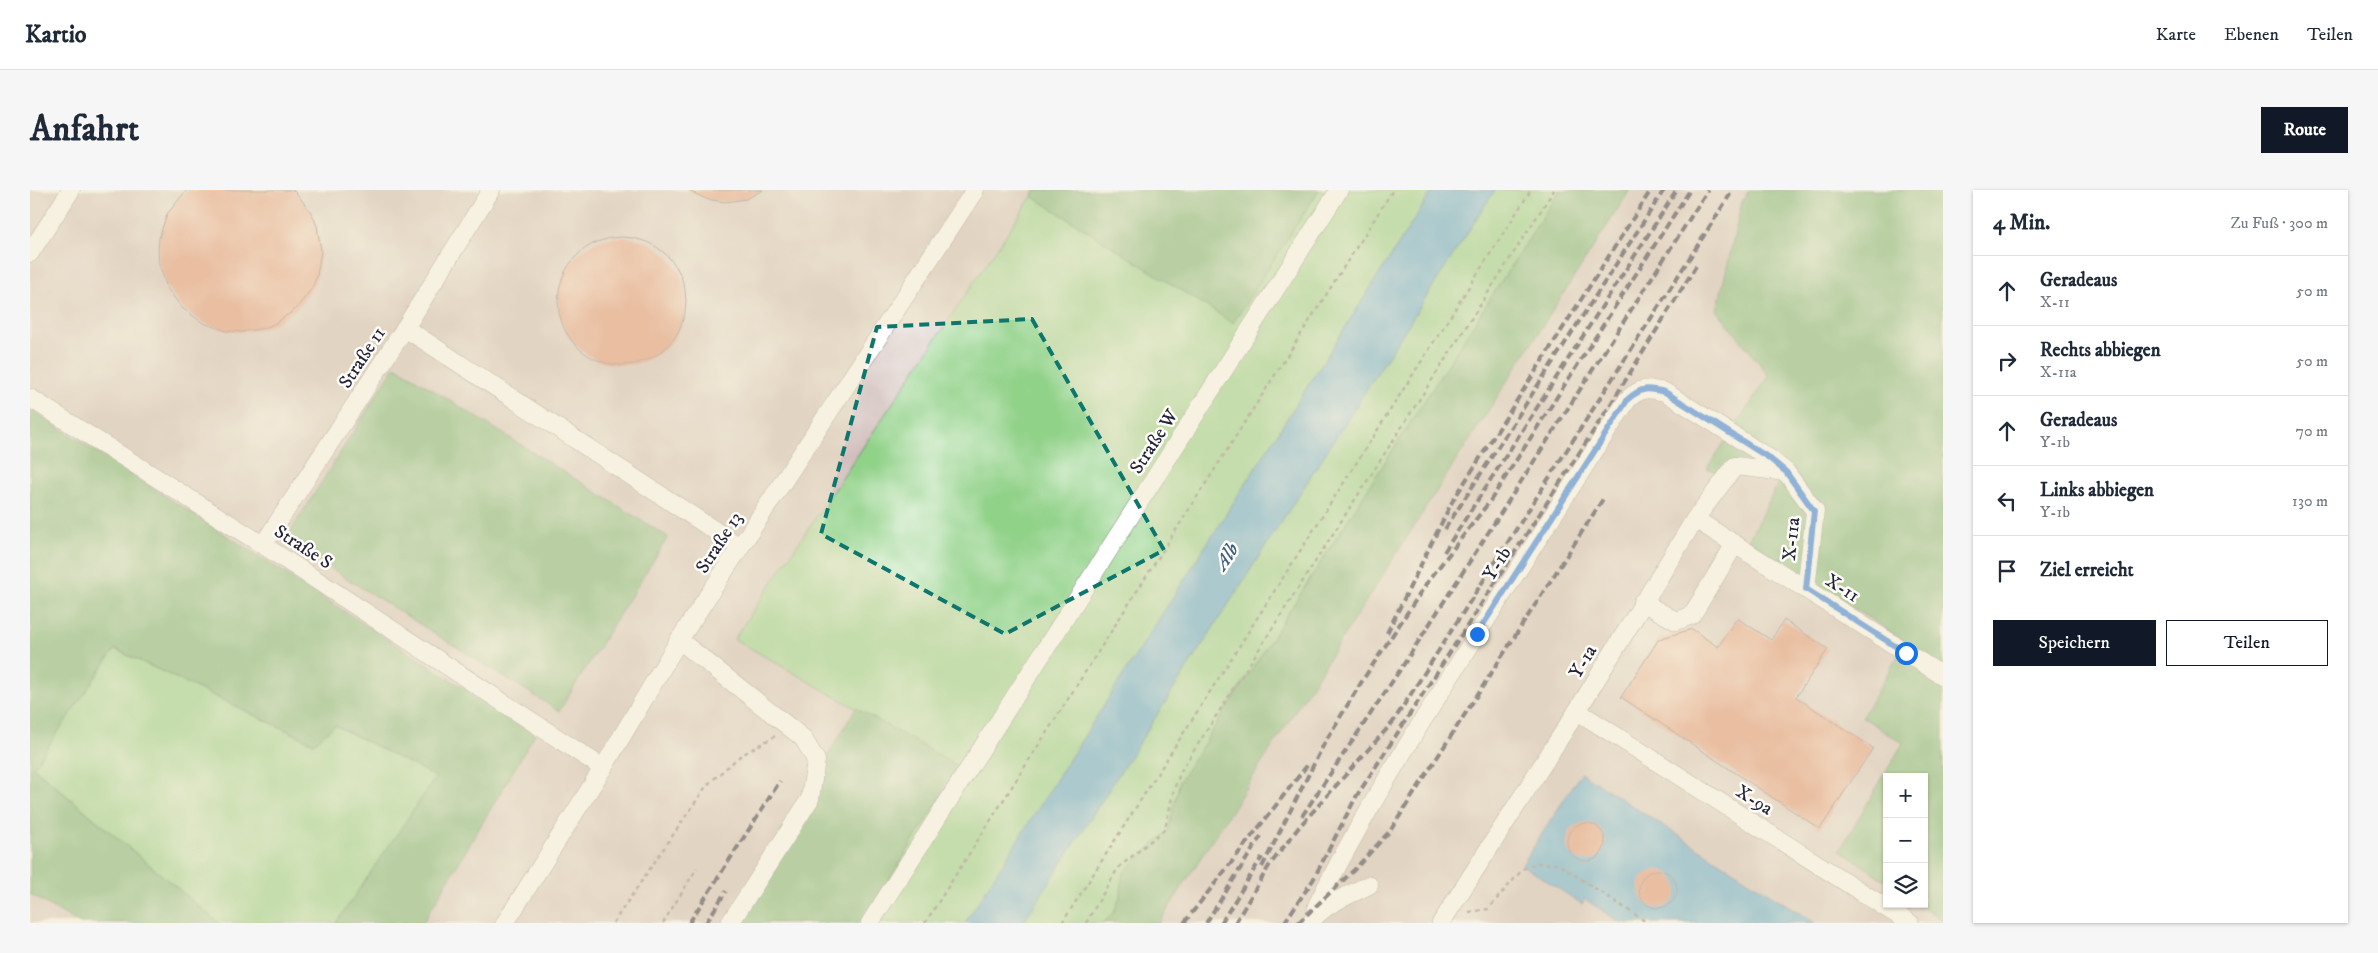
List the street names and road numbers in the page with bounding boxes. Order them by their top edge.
street label: Straße 11 [334,323,391,393]
street label: Straße W [1125,405,1184,478]
street label: Straße 13 [691,508,748,578]
street label: X-11a [1778,516,1805,562]
street label: Straße S [270,520,337,575]
street label: Y-1b [1478,543,1516,585]
street label: X-11 [1821,569,1863,607]
street label: Y-1a [1564,641,1602,683]
street label: X-9a [1732,780,1777,820]

